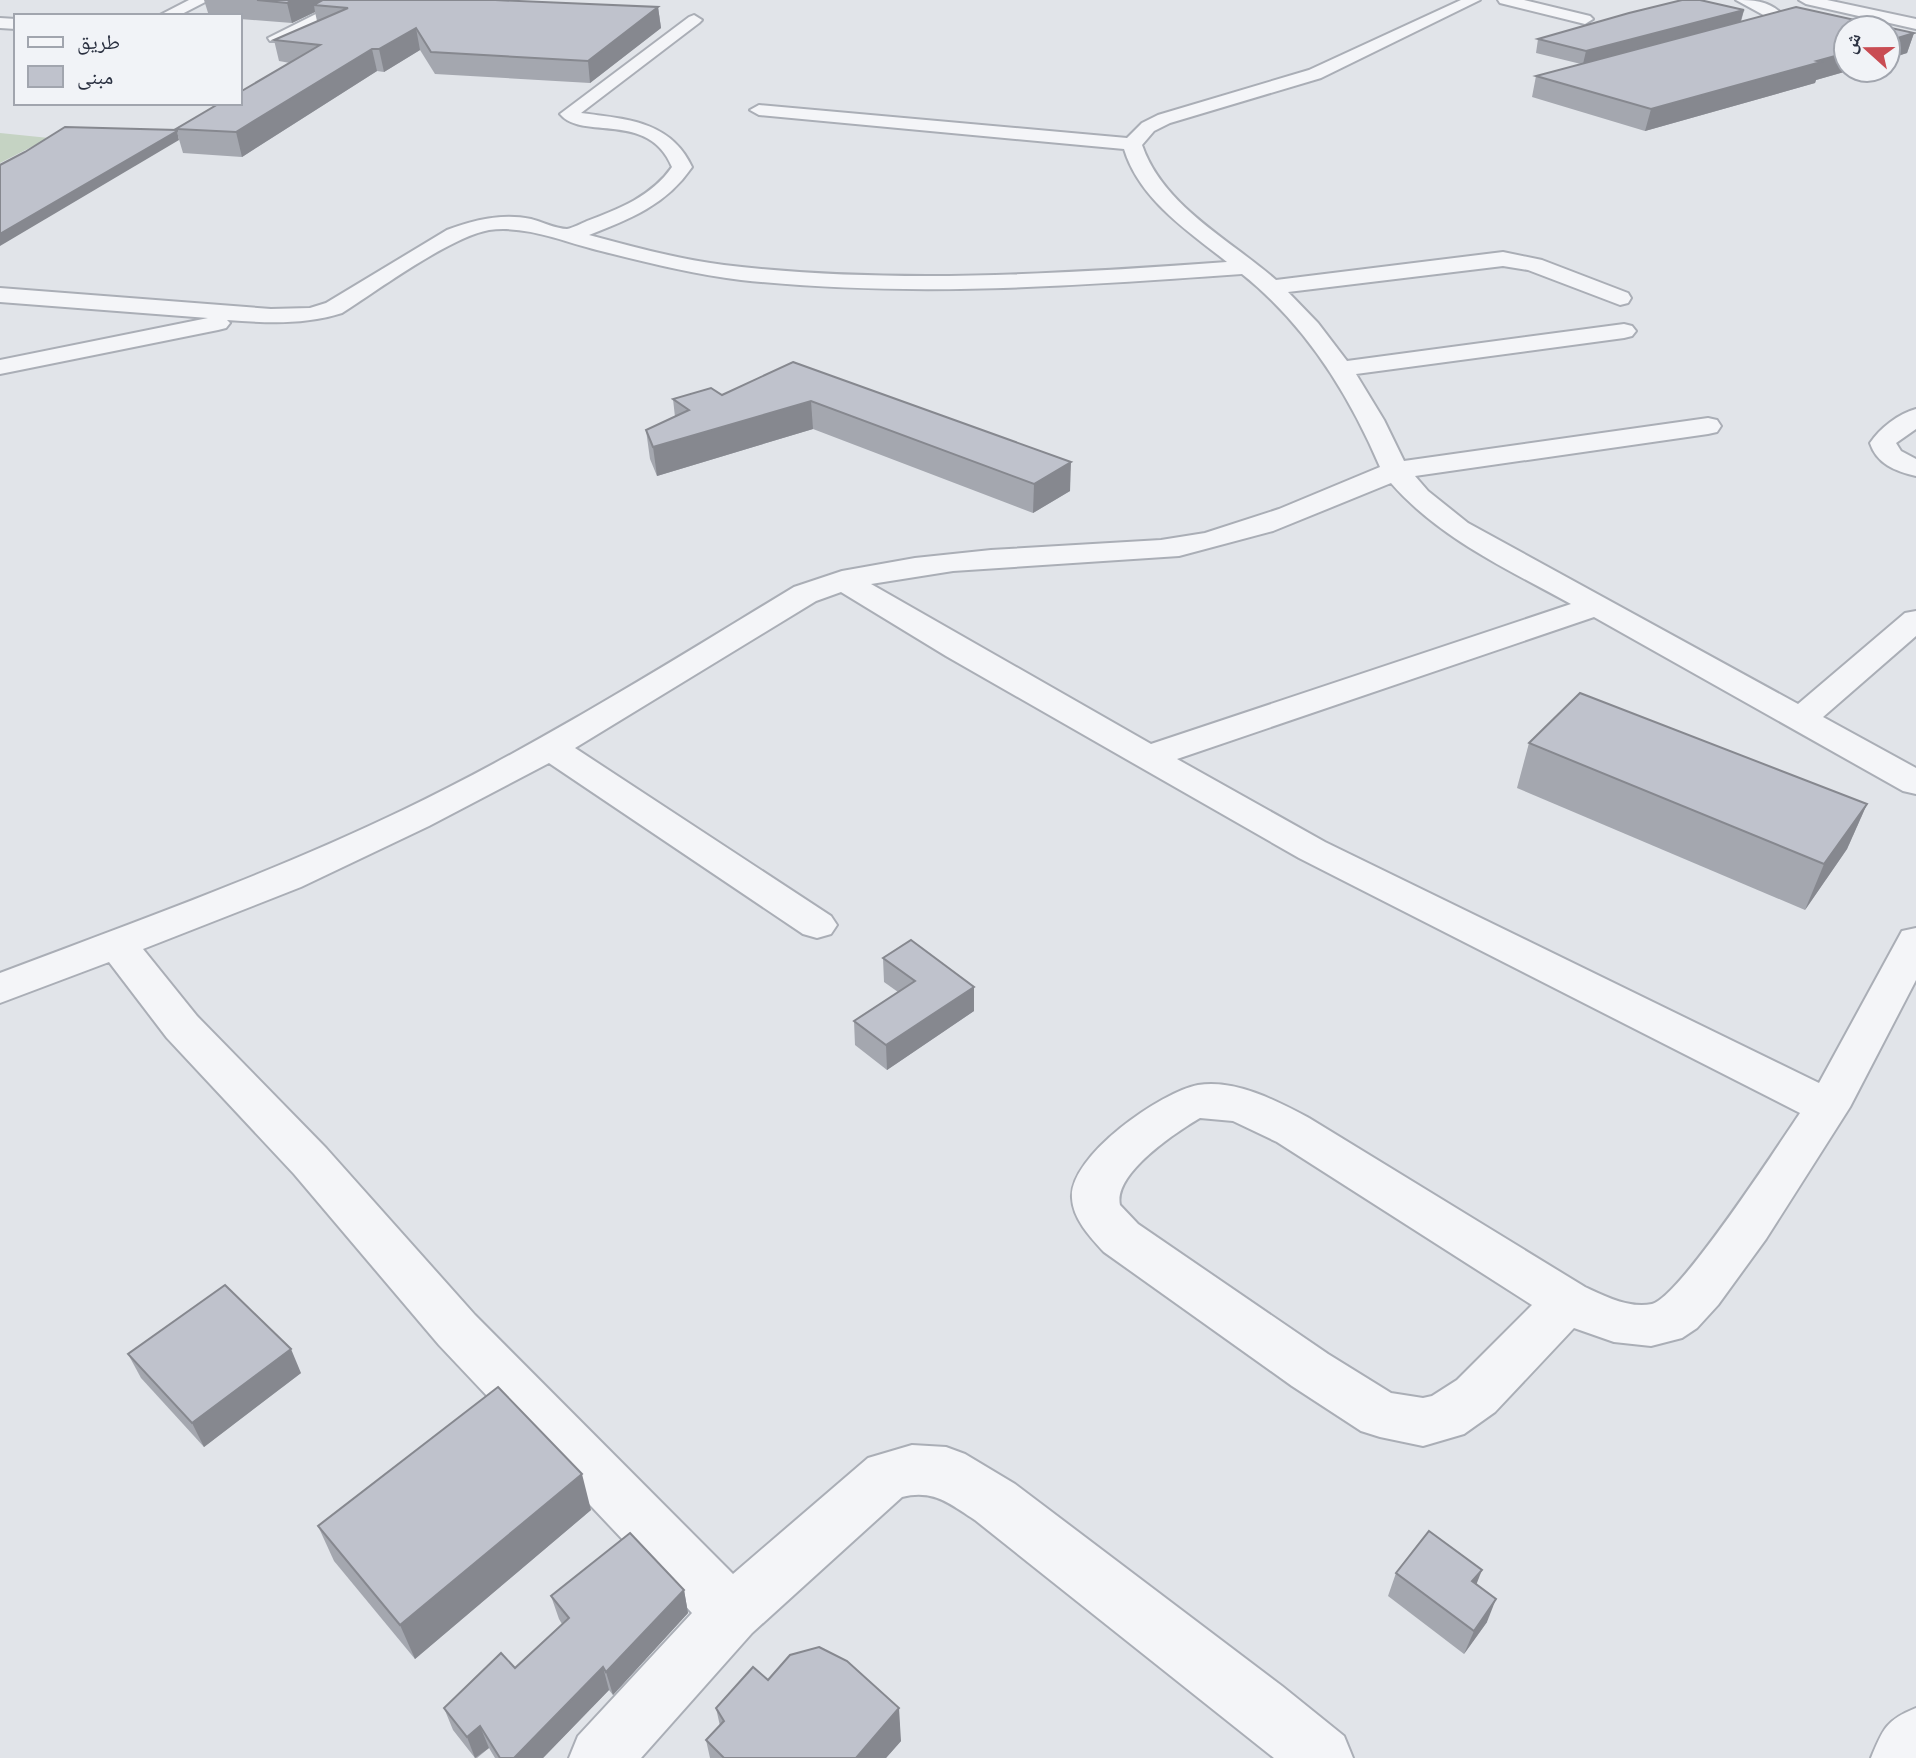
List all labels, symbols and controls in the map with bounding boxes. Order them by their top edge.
legend [14,14,242,105]
north arrow [1832,14,1902,84]
text: طريق [77,27,120,56]
text: ش [1835,29,1868,57]
text: مبنى [77,62,113,91]

